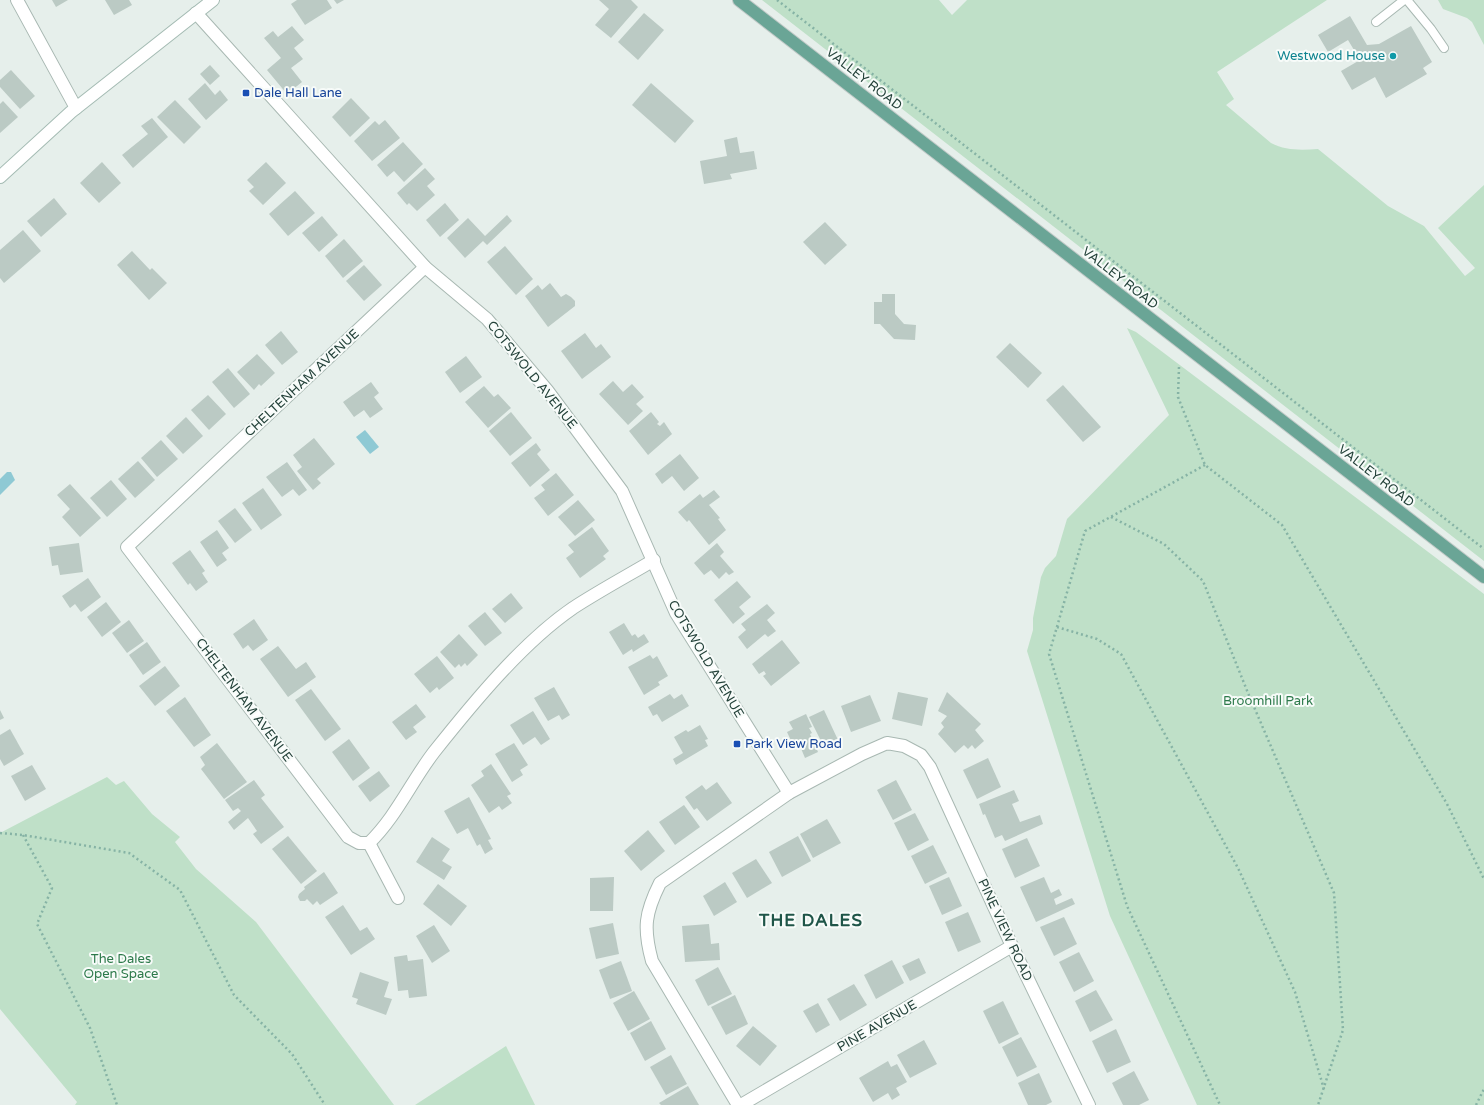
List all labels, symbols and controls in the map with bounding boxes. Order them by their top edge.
street label: VALLEY ROAD [823,44,905,114]
place label: Westwood House [1277,48,1385,64]
marker: Westwood House [1388,51,1398,61]
place label: Dale Hall Lane [254,85,342,101]
marker: Dale Hall Lane [241,88,251,98]
street label: VALLEY ROAD [1079,243,1161,313]
street label: COTSWOLD AVENUE [484,318,580,432]
street label: CHELTENHAM AVENUE [241,326,363,440]
street label: VALLEY ROAD [1335,441,1417,511]
street label: COTSWOLD AVENUE [665,597,747,721]
street label: CHELTENHAM AVENUE [192,635,296,765]
park label: Broomhill Park [1223,693,1313,709]
place label: Park View Road [745,736,842,752]
marker: Park View Road [732,739,742,749]
street label: PINE VIEW ROAD [974,876,1036,984]
district label: THE DALES [758,910,863,931]
park label: The Dales Open Space [84,951,158,982]
street label: PINE AVENUE [834,997,920,1055]

